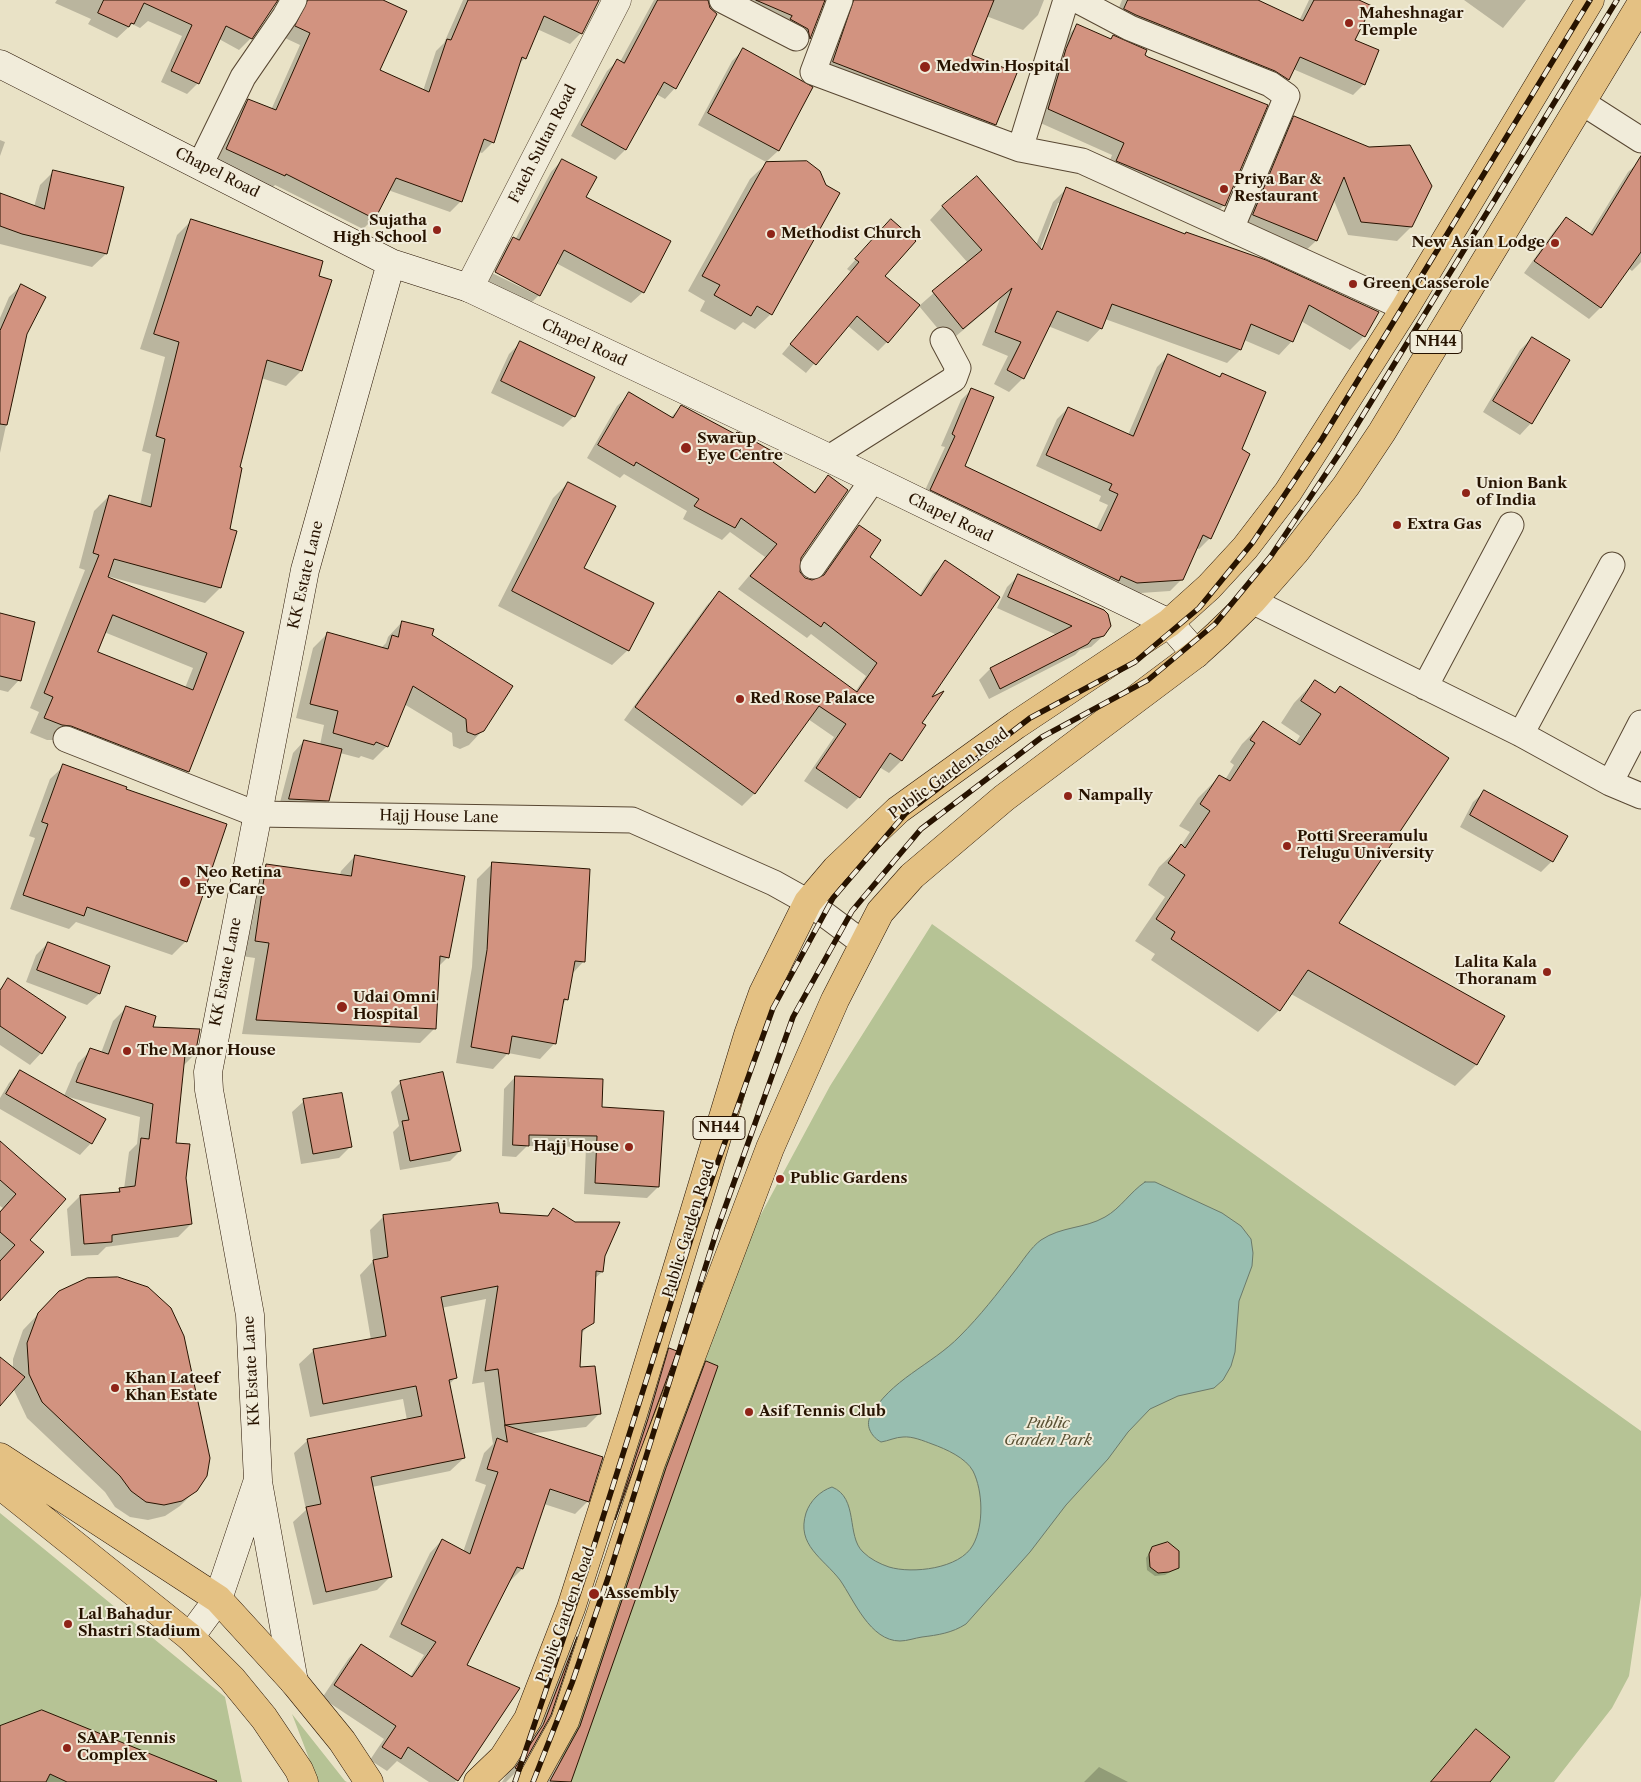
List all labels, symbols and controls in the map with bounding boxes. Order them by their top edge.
place label: Maheshnagar Temple [1359,5,1464,40]
marker: Maheshnagar Temple [1343,17,1355,29]
place label: Medwin Hospital [936,58,1069,76]
marker: Medwin Hospital [918,60,932,74]
street label: Fateh Sultan Road [505,82,581,206]
street label: Chapel Road [172,144,262,202]
place label: Priya Bar & Restaurant [1234,171,1321,206]
marker: Priya Bar & Restaurant [1218,183,1230,195]
place label: Sujatha High School [333,212,427,247]
marker: Sujatha High School [431,224,443,236]
place label: Methodist Church [781,225,921,243]
marker: Methodist Church [765,228,777,240]
place label: New Asian Lodge [1412,234,1545,252]
marker: New Asian Lodge [1549,237,1561,249]
place label: Green Casserole [1363,275,1489,293]
marker: Green Casserole [1347,278,1359,290]
street label: Chapel Road [538,315,630,371]
road number: NH44 [1410,331,1462,354]
place label: Swarup Eye Centre [697,430,783,465]
marker: Swarup Eye Centre [679,441,693,455]
place label: Union Bank of India [1476,475,1567,510]
marker: Union Bank of India [1460,487,1472,499]
street label: Chapel Road [905,490,995,546]
place label: Extra Gas [1407,516,1482,534]
street label: KK Estate Lane [285,519,327,631]
marker: Extra Gas [1391,519,1403,531]
place label: Red Rose Palace [750,690,875,708]
marker: Red Rose Palace [734,693,746,705]
street label: Public Garden Road [886,725,1012,823]
place label: Nampally [1078,787,1153,805]
marker: Nampally [1062,790,1074,802]
street label: Hajj House Lane [379,807,499,827]
place label: Potti Sreeramulu Telugu University [1297,828,1434,863]
marker: Potti Sreeramulu Telugu University [1281,840,1293,852]
place label: Neo Retina Eye Care [196,864,282,899]
marker: Neo Retina Eye Care [178,875,192,889]
street label: KK Estate Lane [207,916,245,1028]
place label: Lalita Kala Thoranam [1454,954,1537,989]
marker: Lalita Kala Thoranam [1541,966,1553,978]
place label: Udai Omni Hospital [353,989,436,1024]
marker: Udai Omni Hospital [335,1000,349,1014]
place label: The Manor House [137,1042,276,1060]
marker: The Manor House [121,1045,133,1057]
road number: NH44 [693,1116,745,1140]
place label: Hajj House [533,1138,619,1156]
marker: Hajj House [623,1141,635,1153]
street label: Public Garden Road [659,1158,719,1300]
place label: Public Gardens [790,1170,907,1188]
marker: Public Gardens [774,1173,786,1185]
street label: KK Estate Lane [240,1315,264,1427]
place label: Khan Lateef Khan Estate [125,1370,219,1405]
marker: Khan Lateef Khan Estate [109,1382,121,1394]
place label: Asif Tennis Club [759,1403,886,1421]
marker: Asif Tennis Club [743,1406,755,1418]
park label: Public Garden Park [1004,1415,1092,1450]
street label: Public Garden Road [533,1545,599,1685]
place label: Assembly [605,1585,679,1603]
marker: Assembly [587,1587,601,1601]
place label: Lal Bahadur Shastri Stadium [78,1606,200,1641]
marker: Lal Bahadur Shastri Stadium [62,1618,74,1630]
place label: SAAP Tennis Complex [77,1730,176,1765]
marker: SAAP Tennis Complex [61,1742,73,1754]

